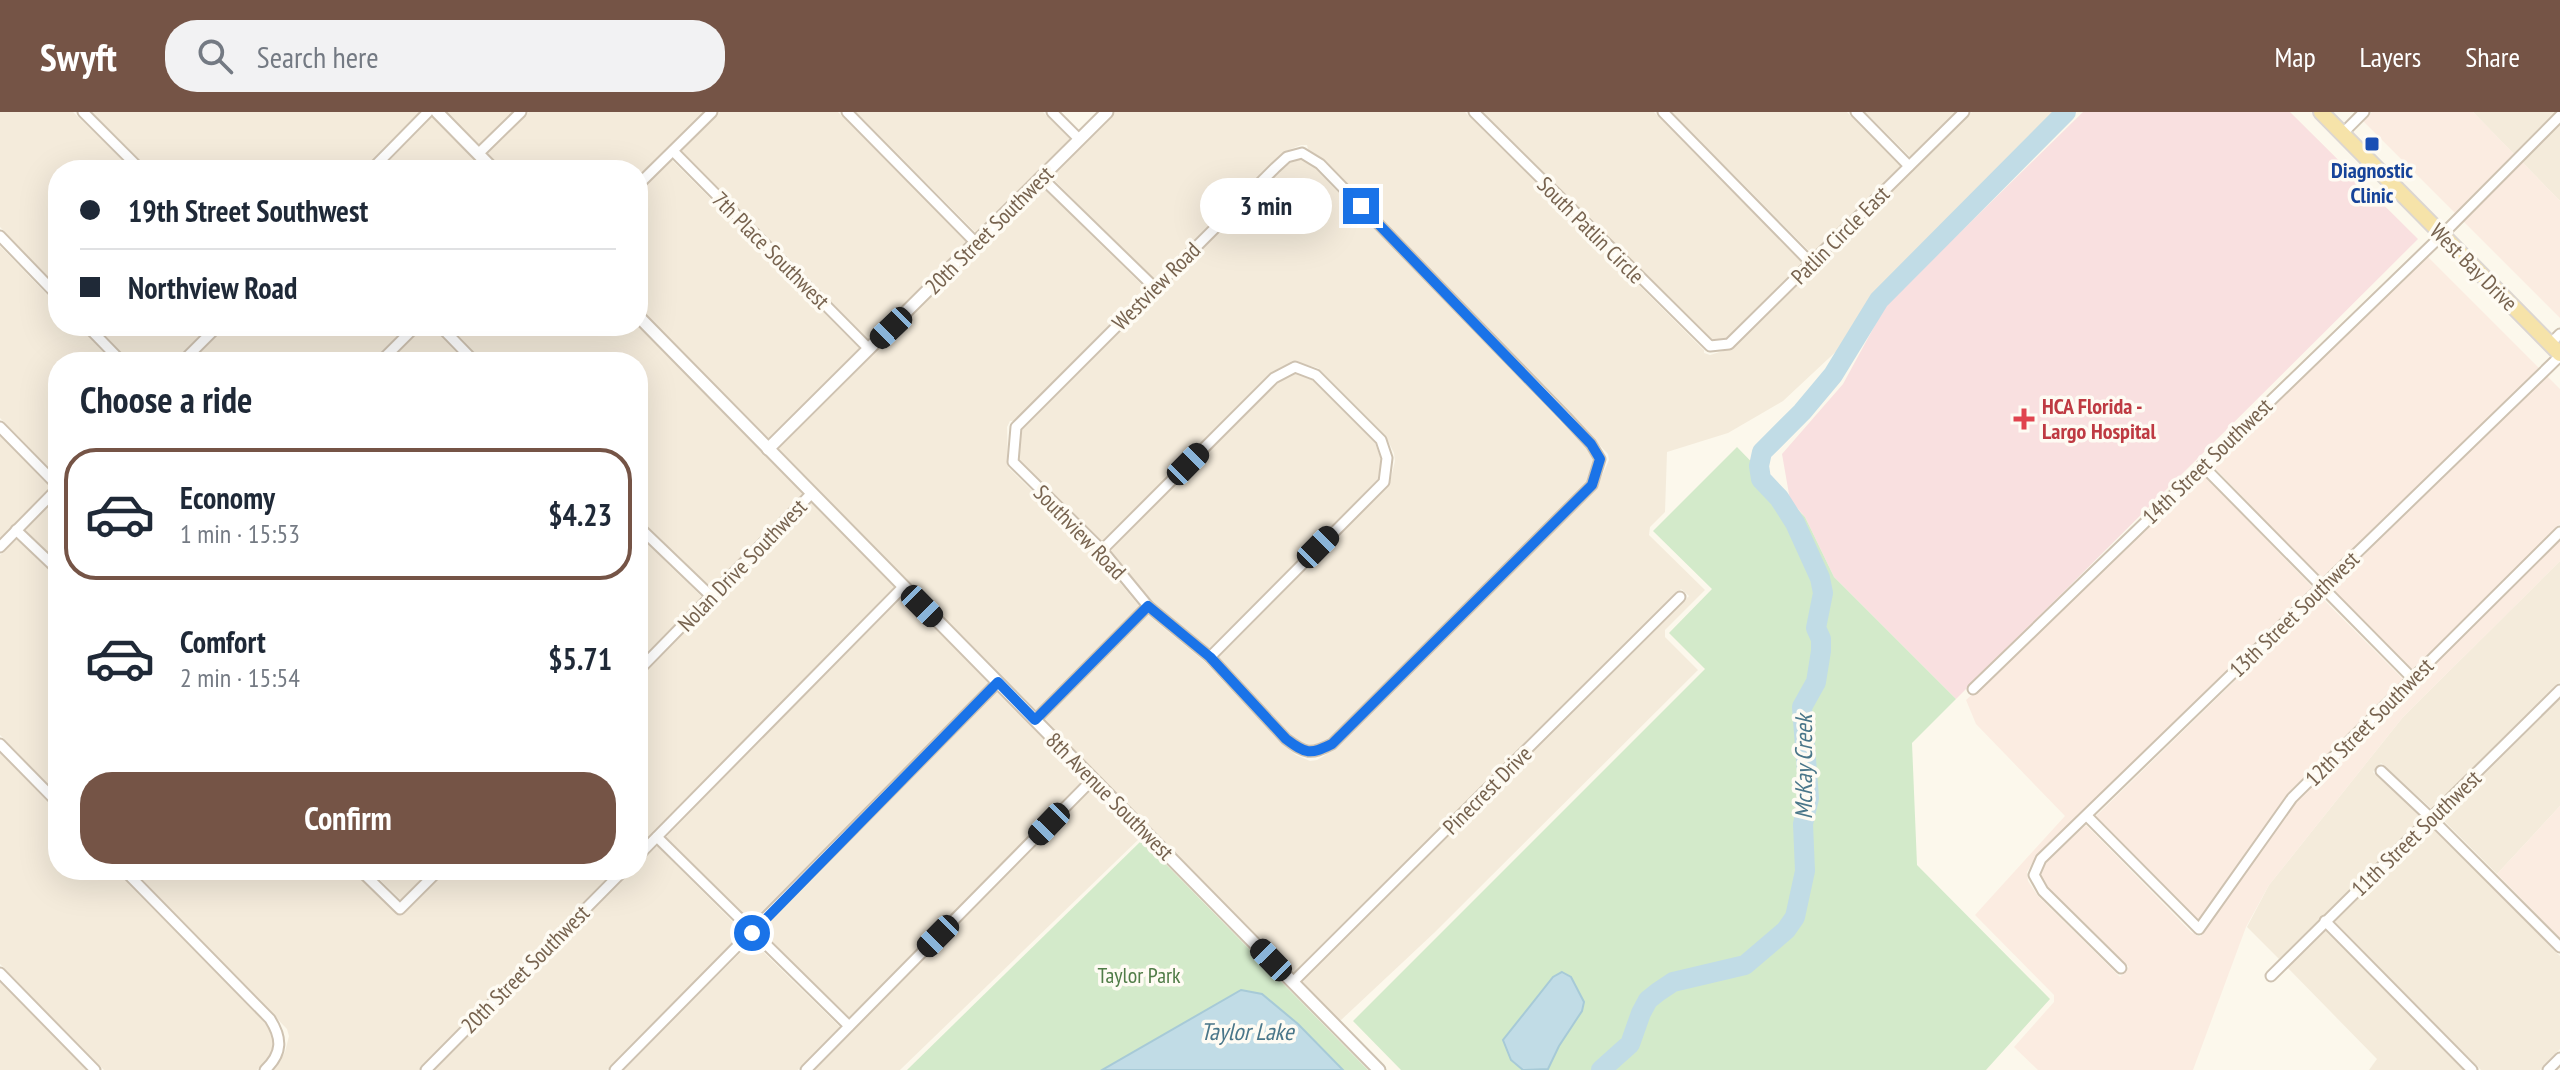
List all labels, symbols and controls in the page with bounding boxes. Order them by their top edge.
search box [165,20,725,92]
text: Swyft [40,32,117,81]
icon: search [193,34,237,78]
text: Search here [257,37,379,76]
text: Map [2274,38,2316,75]
text: Layers [2360,38,2421,75]
text: Share [2465,38,2520,75]
marker: Diagnostic Clinic [2363,135,2381,153]
place label: Diagnostic Clinic [2331,156,2413,209]
street label: 20th Street Southwest [919,160,1059,300]
street label: South Patlin Circle [1532,171,1650,289]
callout: 3 min [1201,178,1333,234]
street label: Patlin Circle East [1785,180,1895,290]
street label: 7th Place Southwest [706,185,836,315]
route end [1343,188,1379,224]
text: 3 min [1240,189,1292,222]
text: 19th Street Southwest [128,191,368,230]
street label: West Bay Drive [2424,217,2524,317]
street label: Westview Road [1106,236,1206,336]
text: Northview Road [128,268,297,307]
car [865,303,917,353]
text: Choose a ride [80,376,252,423]
place label: HCA Florida - Largo Hospital [2042,392,2156,445]
street label: 14th Street Southwest [2136,392,2278,530]
marker: HCA Florida - Largo Hospital [2013,408,2035,430]
car [1163,439,1213,489]
icon: car [84,478,156,550]
text: Economy [180,478,275,517]
street label: Southview Road [1028,479,1132,585]
street label: Nolan Drive Southwest [672,493,812,637]
text: $4.23 [548,495,612,534]
text: 1 min · 15:53 [180,517,300,550]
car [1293,522,1343,572]
street label: 13th Street Southwest [2223,545,2365,683]
car [897,581,947,631]
icon: car [84,622,156,694]
text: Comfort [180,622,266,661]
text: $5.71 [548,639,612,678]
street label: 12th Street Southwest [2299,652,2439,792]
text: 2 min · 15:54 [180,661,300,694]
water label: McKay Creek [1788,712,1819,819]
street label: 8th Avenue Southwest [1040,726,1180,866]
street label: Pinecrest Drive [1437,740,1537,840]
street label: 11th Street Southwest [2345,764,2487,902]
button: Confirm [80,772,616,864]
car [1024,798,1074,850]
street label: 20th Street Southwest [455,899,595,1039]
car [913,911,963,961]
route start [734,915,770,951]
car [1246,934,1296,986]
park label: Taylor Park [1097,961,1181,989]
water label: Taylor Lake [1200,1016,1296,1047]

